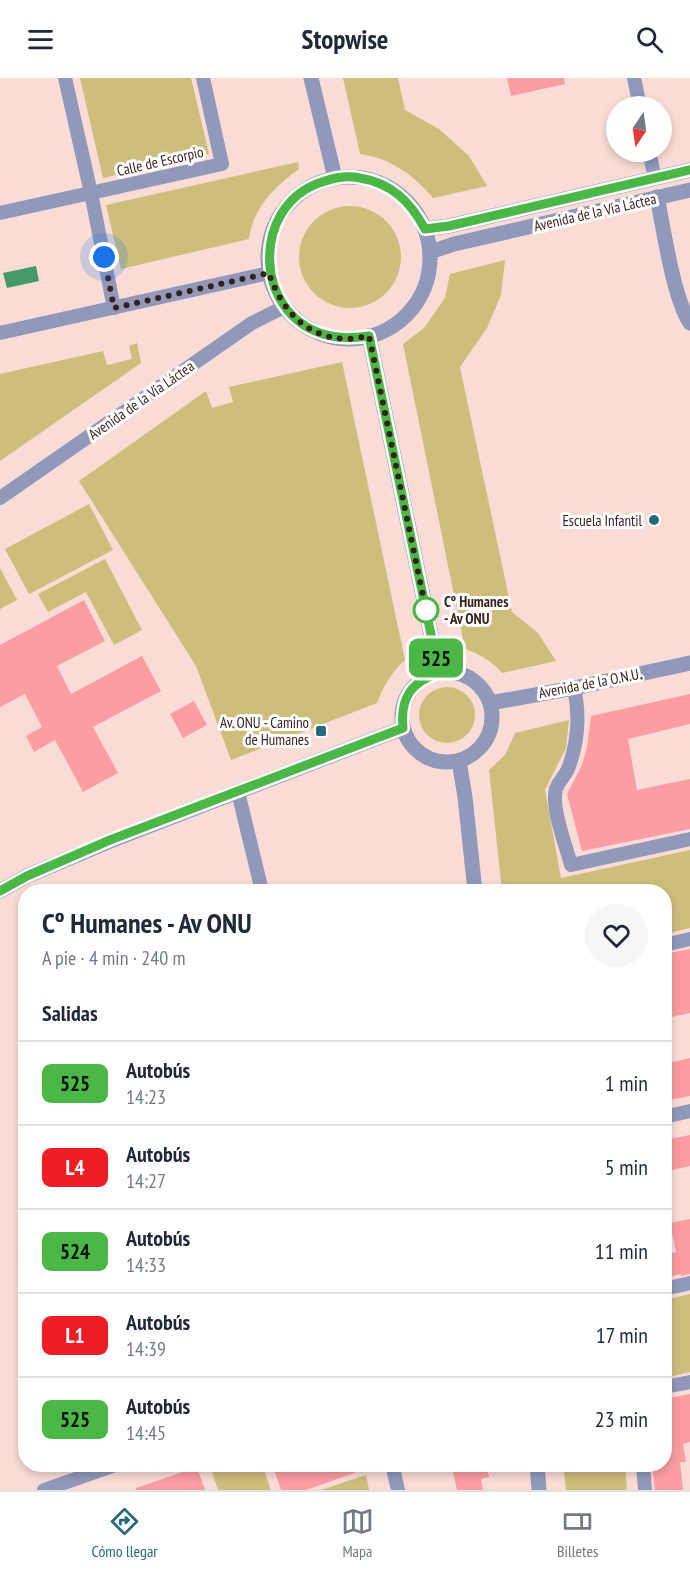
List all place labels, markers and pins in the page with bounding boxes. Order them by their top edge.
place label: Escuela Infantil [562,511,643,530]
marker: Escuela Infantil [647,513,661,527]
place label: Cº Humanes - Av ONU [444,592,508,628]
marker: Cº Humanes - Av ONU [413,597,439,623]
place label: Av. ONU - Camino de Humanes [220,713,309,749]
marker: Av. ONU - Camino de Humanes [314,724,328,738]

